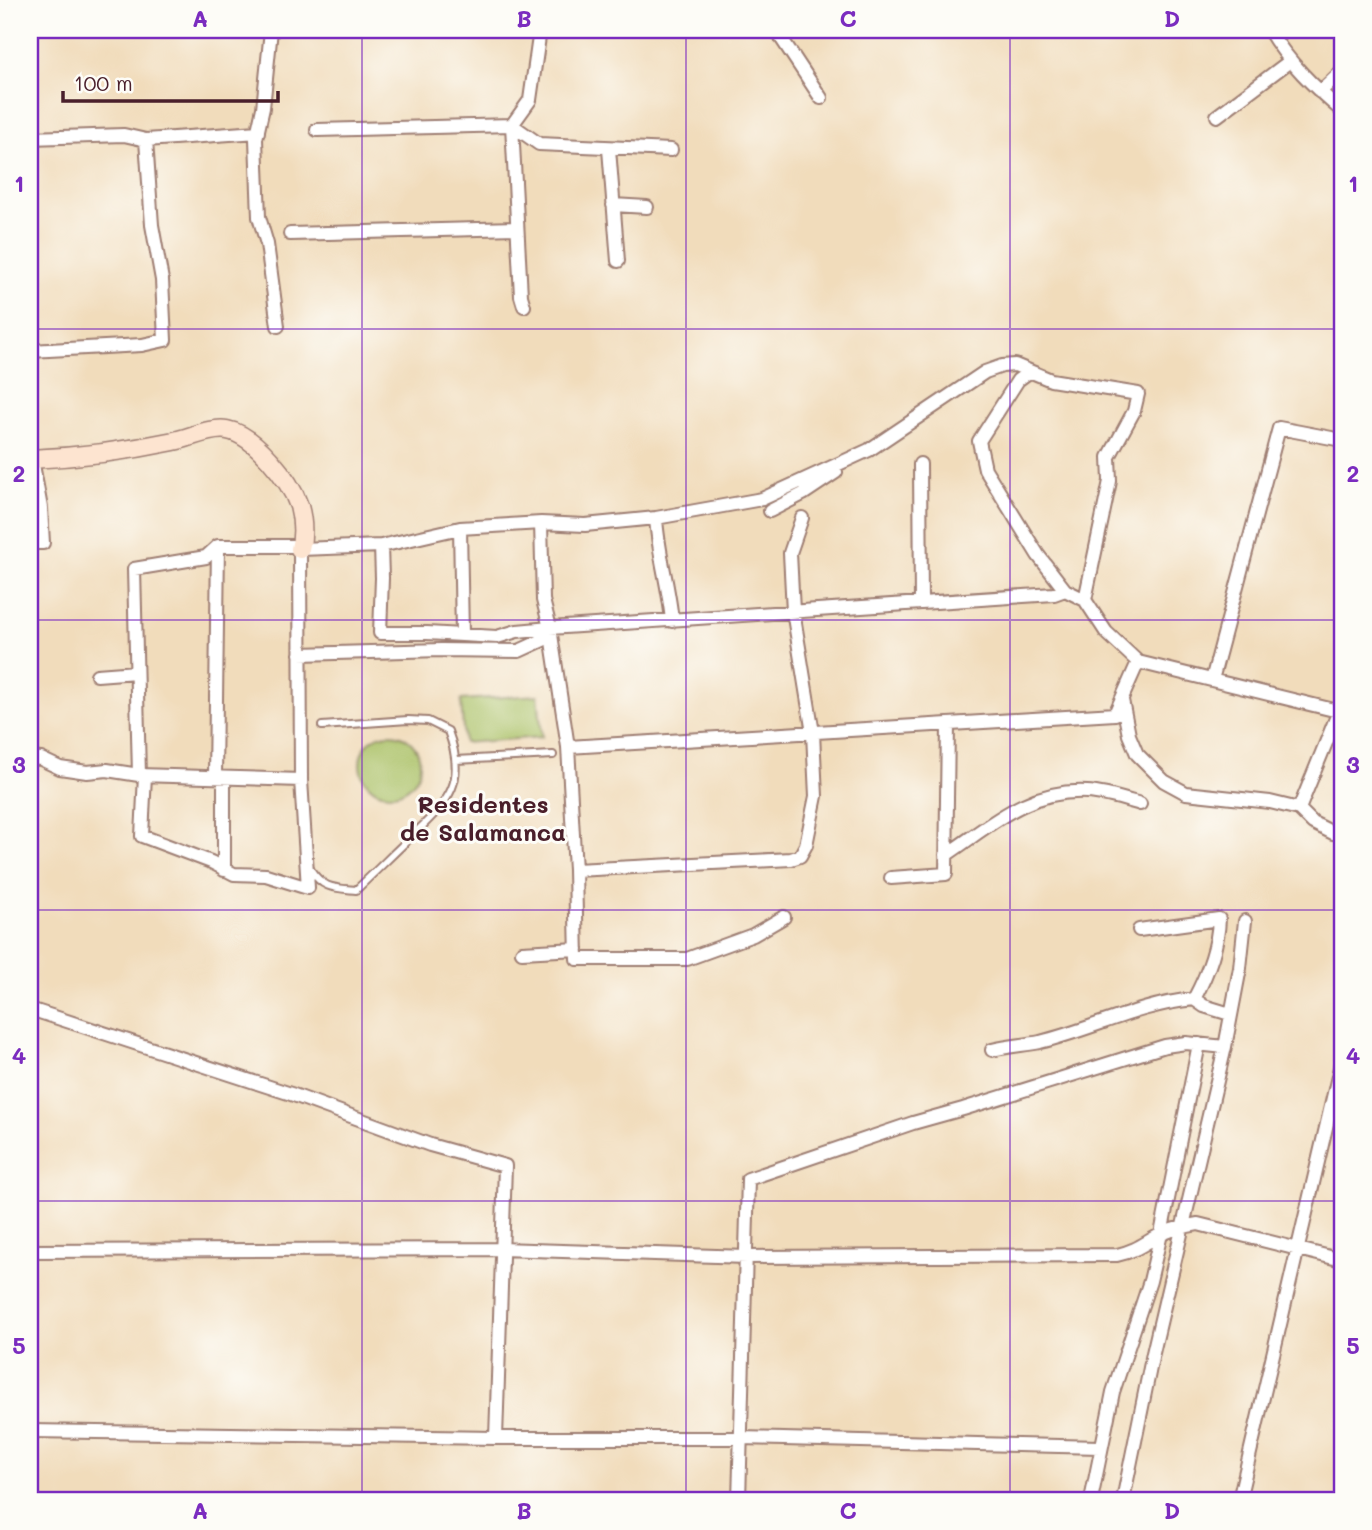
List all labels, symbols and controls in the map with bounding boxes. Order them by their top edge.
text: A [192,3,208,33]
text: B [516,3,532,33]
text: C [839,3,857,33]
text: D [1164,3,1180,33]
scale bar [63,60,278,104]
text: 100 m [74,69,133,96]
text: 1 [14,168,24,198]
text: 1 [1348,168,1358,198]
text: 2 [13,458,25,488]
text: 2 [1347,458,1359,488]
text: 3 [12,749,26,779]
text: 3 [1346,749,1360,779]
district label: Residentes de Salamanca [400,788,566,847]
text: 4 [12,1040,26,1070]
text: 4 [1346,1040,1360,1070]
text: 5 [12,1330,26,1360]
text: 5 [1346,1330,1360,1360]
text: A [192,1495,208,1525]
text: B [516,1495,532,1525]
text: C [839,1495,857,1525]
text: D [1164,1495,1180,1525]

